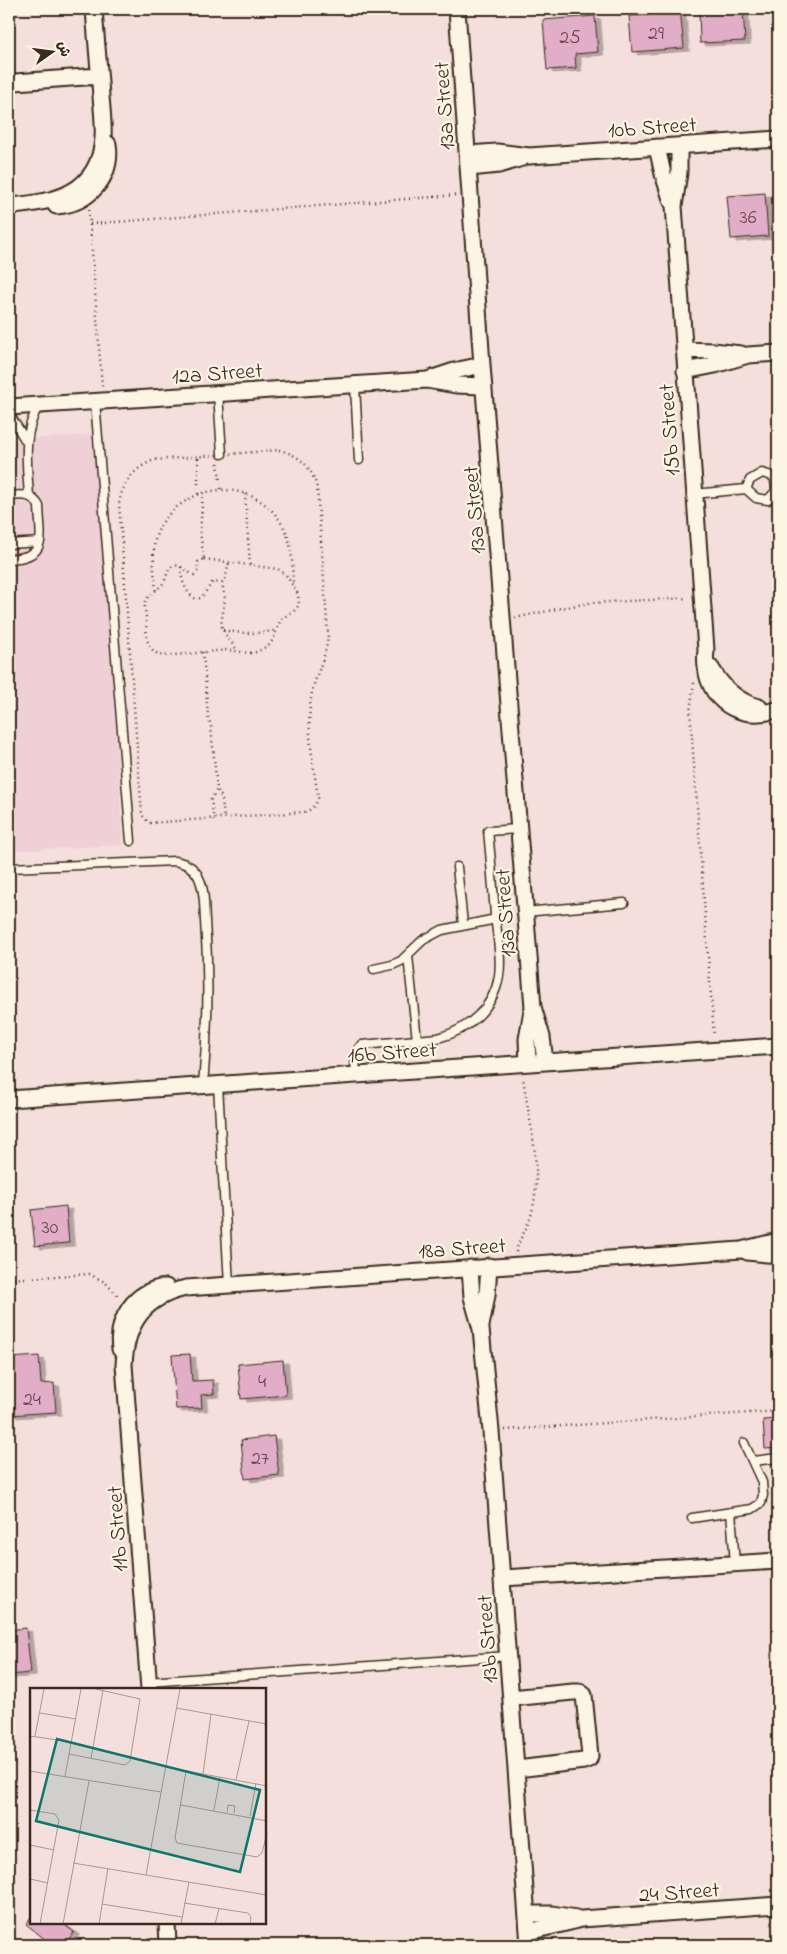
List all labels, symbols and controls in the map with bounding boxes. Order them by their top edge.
house number: 29 [648,20,664,49]
house number: 25 [559,24,581,53]
north arrow [28,28,78,78]
text: ش [51,39,75,59]
street label: 13a Street [427,60,465,151]
street label: 10b Street [607,110,698,148]
house number: 36 [739,204,757,233]
street label: 12a Street [171,356,264,394]
street label: 15b Street [652,382,690,477]
street label: 13a Street [456,463,496,555]
street label: 13a Street [488,867,526,958]
street label: 16b Street [347,1035,438,1073]
house number: 30 [42,1214,59,1243]
street label: 18a Street [417,1231,508,1269]
house number: 4 [258,1368,266,1397]
house number: 24 [23,1386,41,1415]
house number: 27 [251,1445,269,1474]
street label: 11b Street [100,1484,138,1573]
street label: 13b Street [470,1593,508,1684]
inset map [30,1688,266,1924]
street label: 24 Street [638,1875,721,1913]

